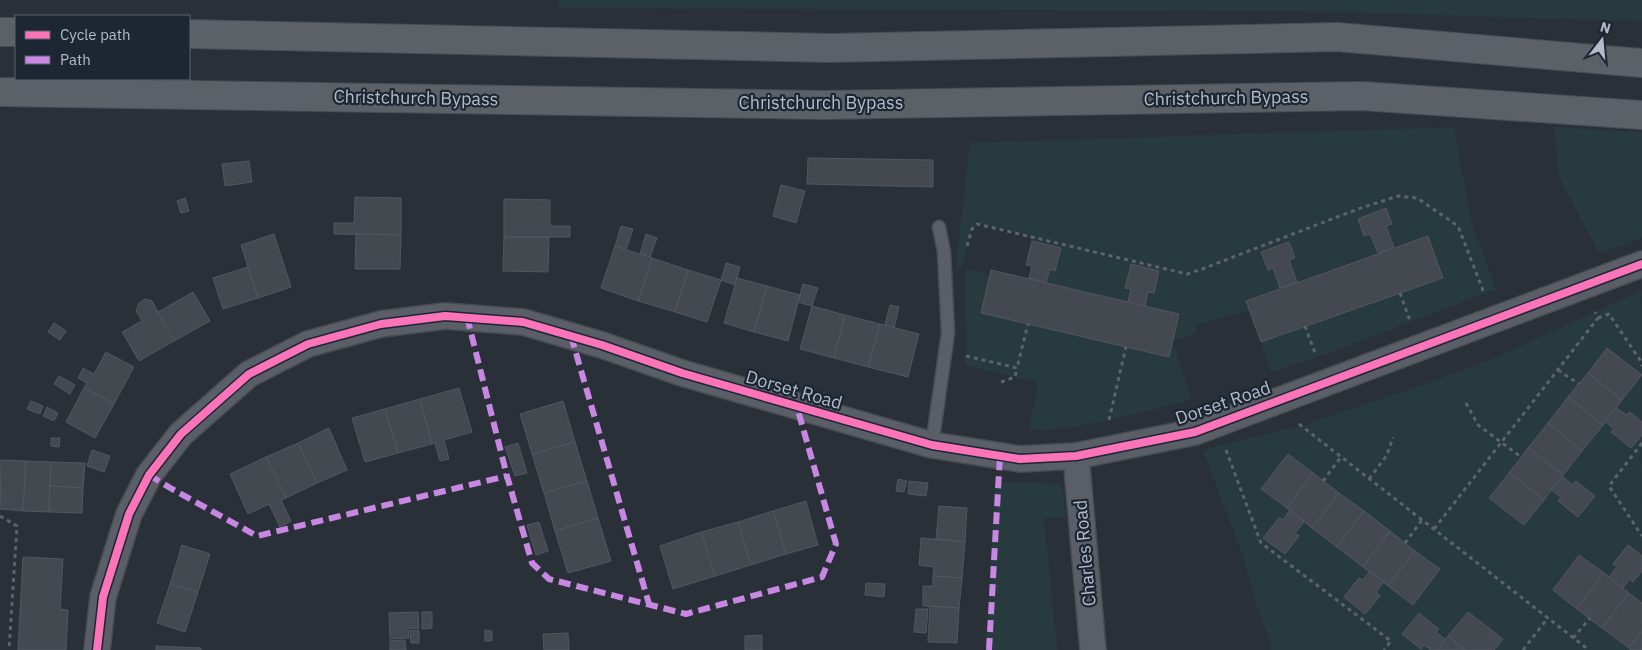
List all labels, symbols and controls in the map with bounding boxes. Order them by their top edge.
legend [15,15,190,80]
north arrow [1577,15,1627,65]
text: N [1598,17,1613,38]
text: Cycle path [60,25,131,44]
text: Path [60,50,91,69]
street label: Christchurch Bypass [333,85,499,110]
street label: Christchurch Bypass [1143,85,1309,110]
street label: Christchurch Bypass [739,91,903,114]
street label: Dorset Road [743,365,845,414]
street label: Dorset Road [1172,375,1274,430]
street label: Charles Road [1068,499,1101,607]

